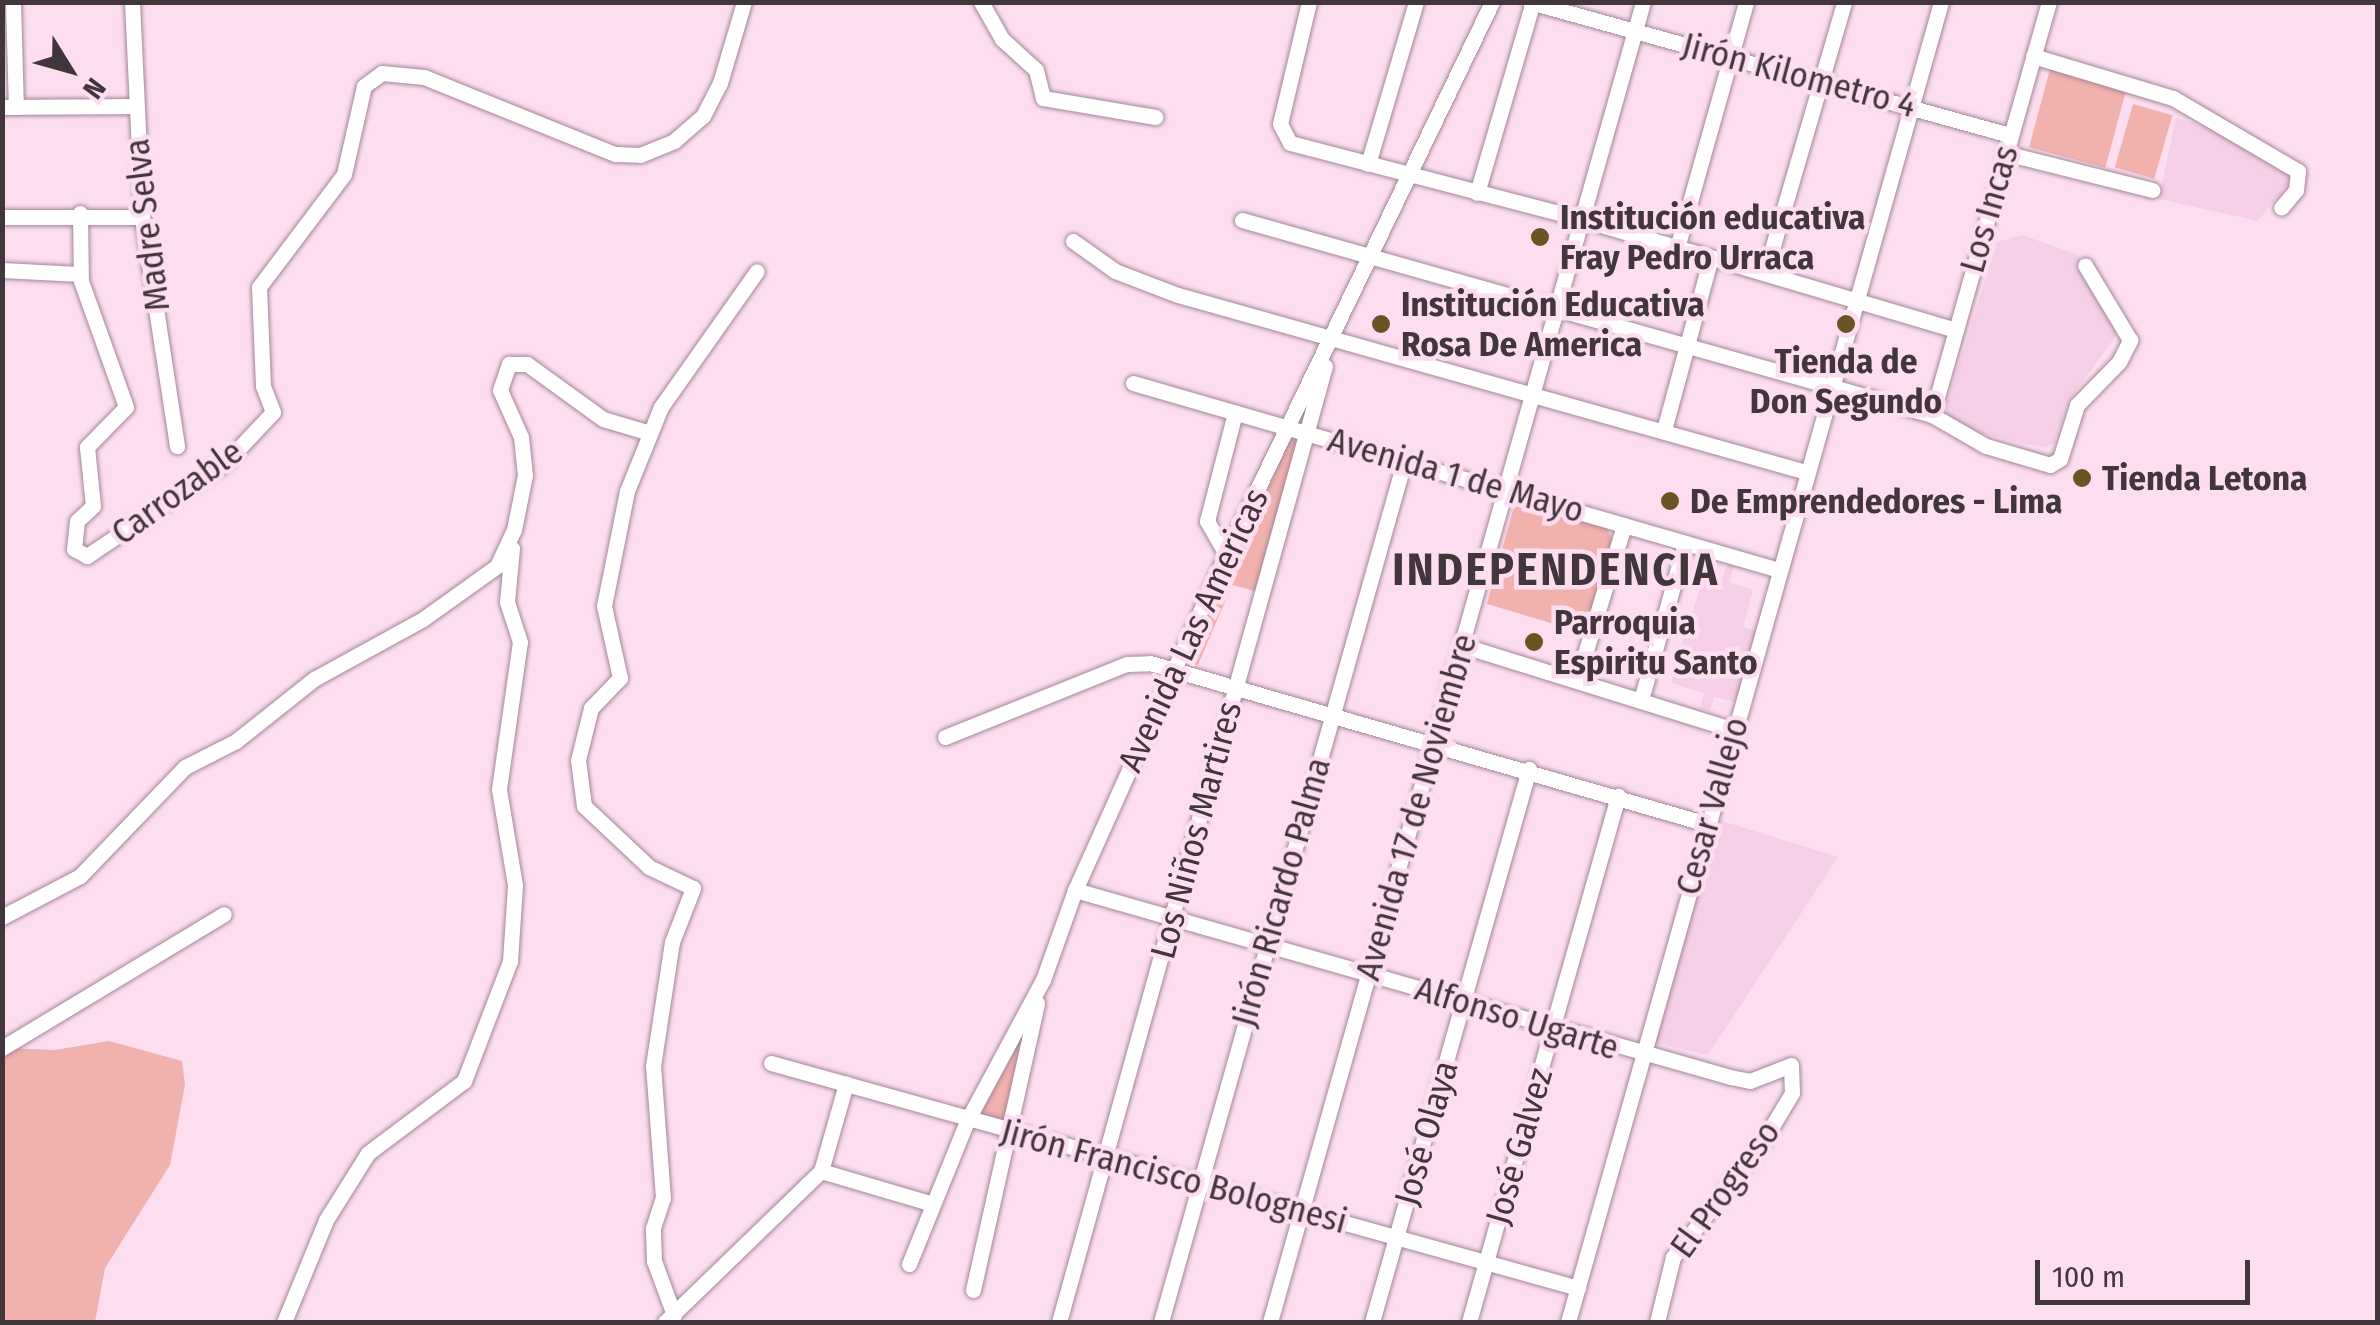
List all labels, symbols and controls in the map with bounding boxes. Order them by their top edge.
north arrow [20,20,120,120]
street label: Jirón Kilometro 4 [1678,24,1920,126]
text: N [76,72,113,105]
street label: Madre Selva [116,136,178,314]
street label: Los Incas [1951,141,2027,277]
place label: Institución educativa Fray Pedro Urraca [1560,196,1865,278]
marker: Institución educativa Fray Pedro Urraca [1529,226,1551,248]
place label: Institución Educativa Rosa De America [1401,283,1705,365]
marker: Institución Educativa Rosa De America [1370,313,1392,335]
marker: Tienda de Don Segundo [1835,313,1857,335]
place label: Tienda de Don Segundo [1750,340,1942,422]
street label: Avenida 1 de Mayo [1323,418,1589,532]
street label: Carrozable [103,430,251,554]
place label: Tienda Letona [2102,457,2307,499]
marker: Tienda Letona [2071,467,2093,489]
place label: De Emprendedores - Lima [1690,480,2062,522]
street label: Avenida Las Americas [1109,482,1277,778]
marker: De Emprendedores - Lima [1659,490,1681,512]
district label: INDEPENDENCIA [1392,544,1720,598]
place label: Parroquia Espiritu Santo [1554,601,1758,683]
street label: Avenida 17 de Noviembre [1346,629,1486,985]
marker: Parroquia Espiritu Santo [1523,631,1545,653]
street label: Los Niños Martires [1142,697,1250,963]
street label: Cesar Vallejo [1667,712,1757,900]
street label: Jirón Ricardo Palma [1223,753,1339,1031]
street label: Alfonso Ugarte [1410,967,1624,1069]
street label: José Olaya [1385,1056,1467,1210]
street label: José Galvez [1477,1063,1561,1229]
street label: Jirón Francisco Bolognesi [997,1110,1351,1242]
street label: El Progreso [1661,1112,1789,1266]
scale bar [2040,1240,2255,1302]
text: 100 m [2052,1259,2125,1295]

